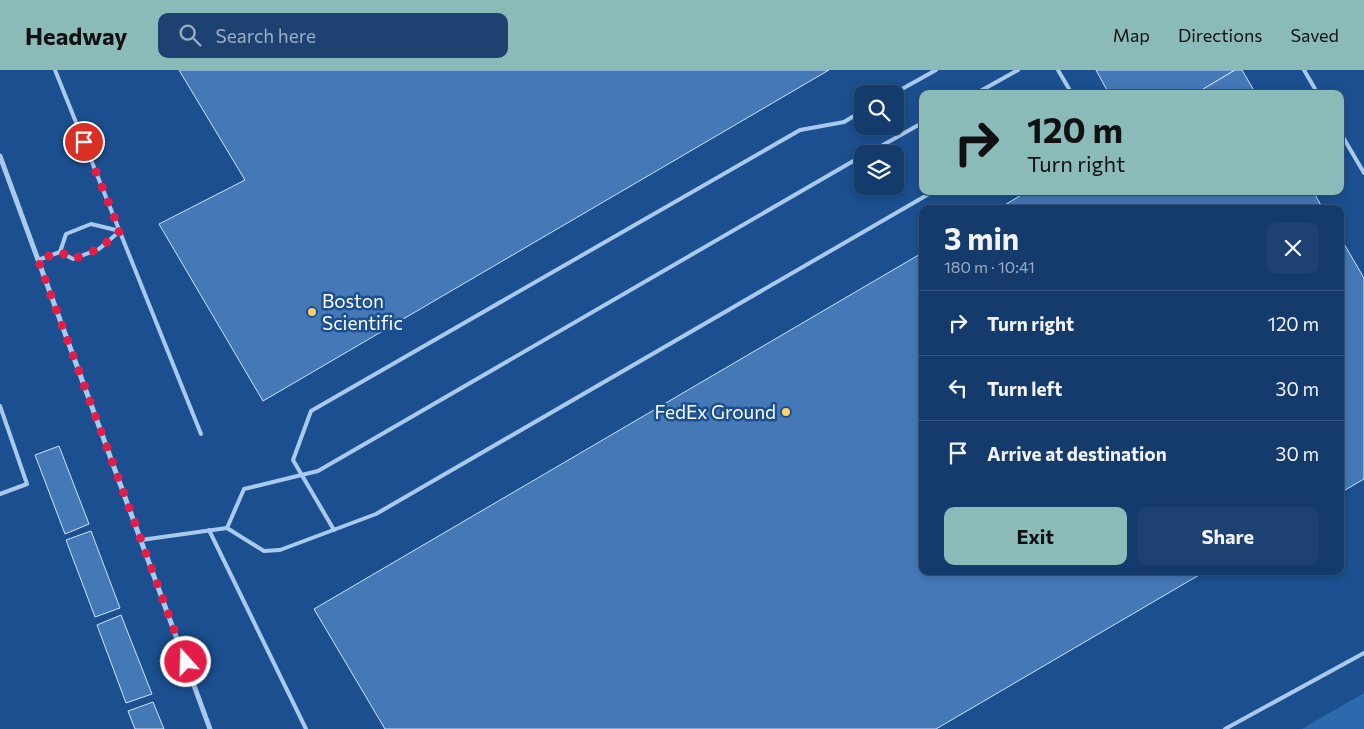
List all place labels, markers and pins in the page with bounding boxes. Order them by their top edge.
pin [63,121,105,163]
place label: Boston Scientific [322,289,403,334]
marker: Boston Scientific [306,306,318,318]
place label: FedEx Ground [654,400,776,423]
marker: FedEx Ground [780,406,792,418]

